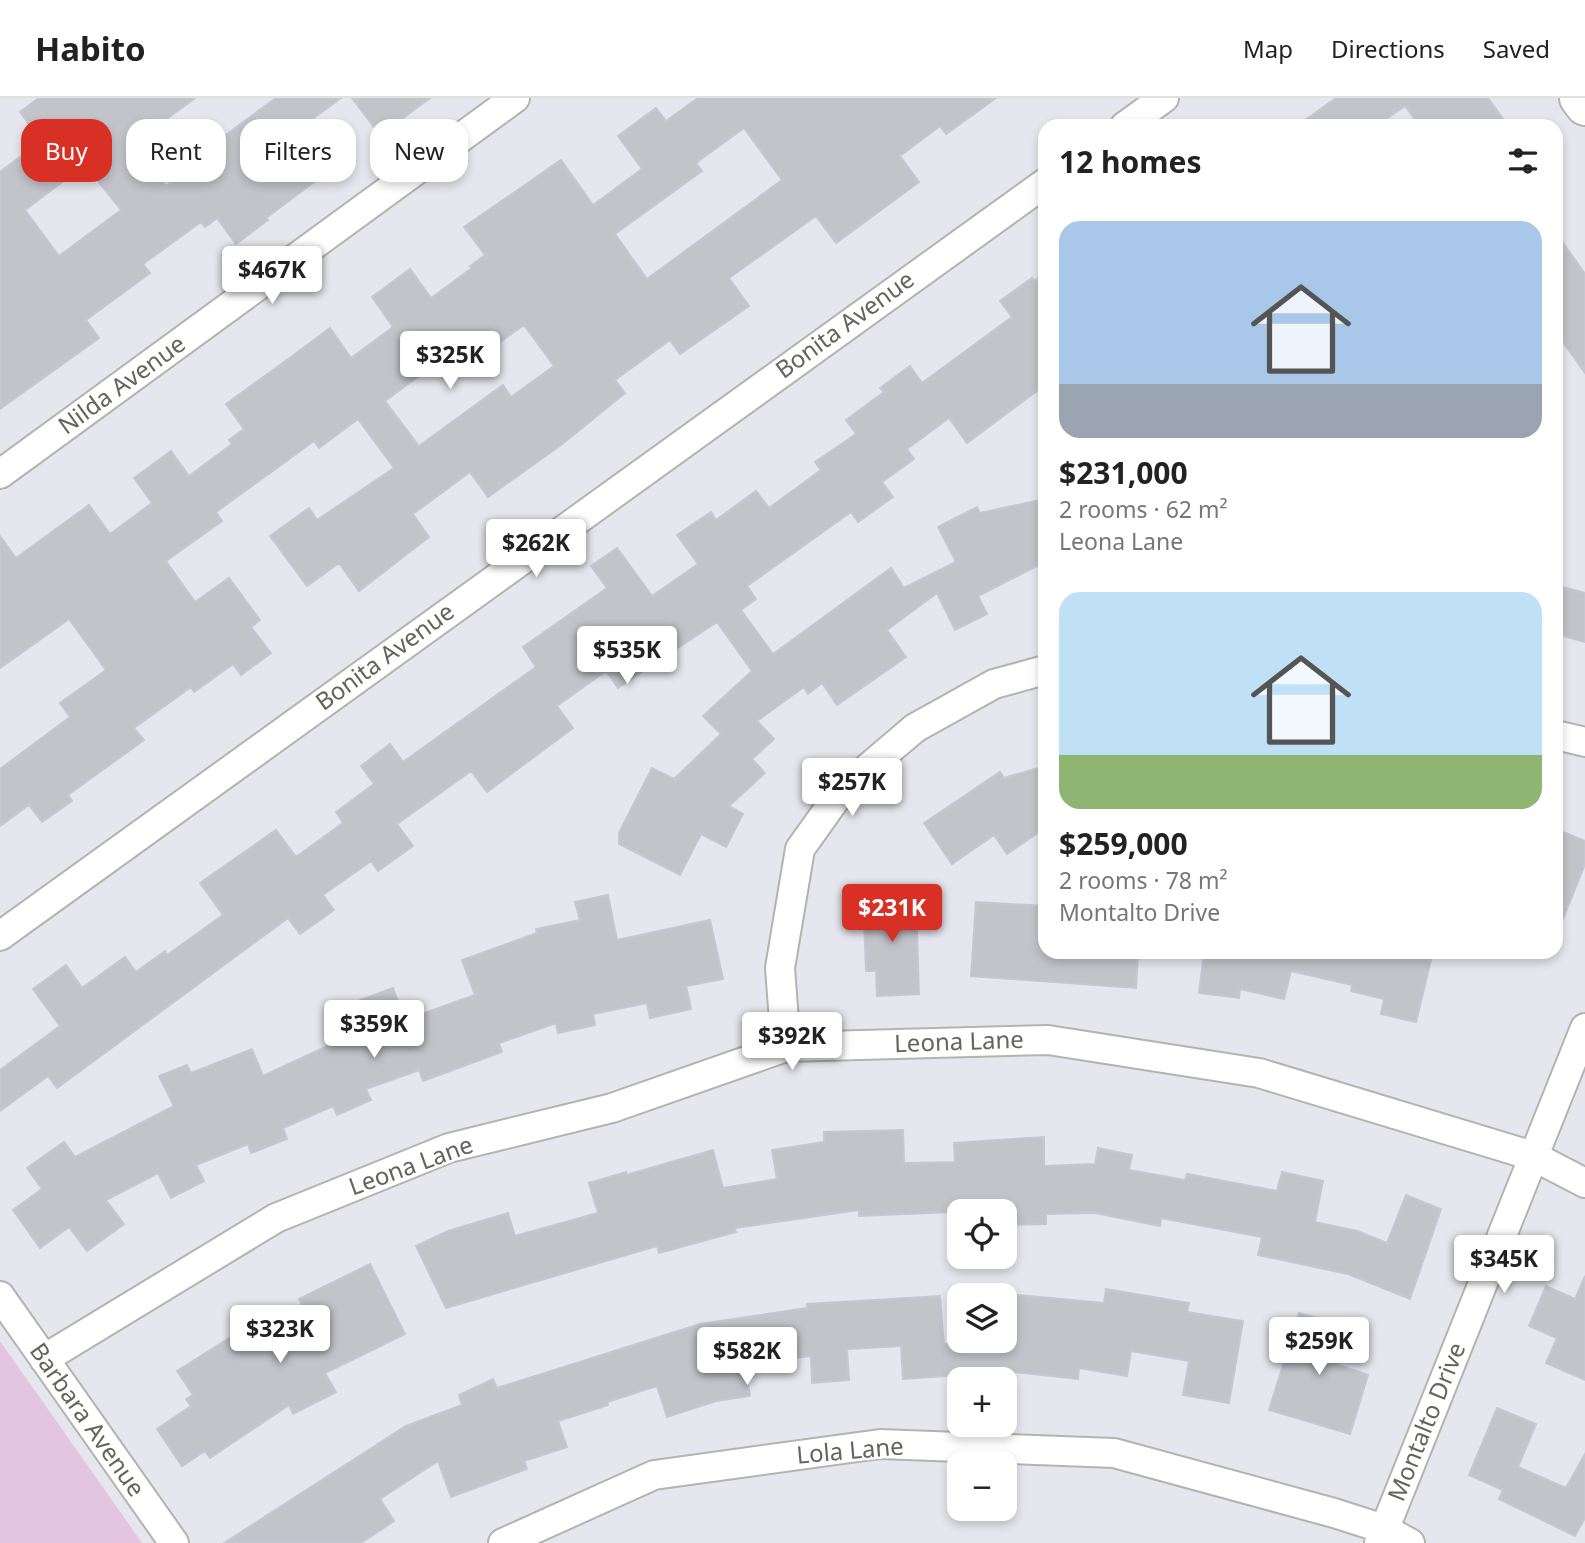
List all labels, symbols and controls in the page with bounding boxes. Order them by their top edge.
text: Habito [35,26,146,71]
text: Map [1243,32,1293,65]
text: Directions [1331,32,1445,65]
text: Saved [1483,32,1550,65]
chip: Buy [21,119,112,182]
chip: Rent [126,119,226,182]
chip: Filters [240,119,356,182]
chip: New [370,119,468,182]
text: 12 homes [1059,141,1202,182]
icon: filters [1504,142,1542,180]
pin: $467K [223,246,321,306]
text: $467K [238,253,306,285]
street label: Bonita Avenue [768,262,920,385]
icon: home [1238,266,1364,392]
street label: Nilda Avenue [51,327,191,441]
pin: $325K [401,331,499,391]
text: $325K [416,338,484,370]
text: $231,000 [1059,452,1188,493]
text: 2 rooms · 62 m² [1059,493,1228,525]
pin: $262K [487,519,585,579]
text: Leona Lane [1059,525,1183,557]
text: $262K [502,526,570,558]
street label: Bonita Avenue [308,594,460,717]
pin: $535K [578,626,676,686]
text: $535K [593,633,661,665]
icon: home [1238,637,1364,763]
pin: $257K [803,758,901,818]
text: $257K [818,765,886,797]
text: $259,000 [1059,823,1188,864]
text: 2 rooms · 78 m² [1059,864,1228,896]
pin: $231K [843,884,941,944]
text: $231K [858,891,926,923]
text: Montalto Drive [1059,896,1220,928]
pin: $359K [325,1000,423,1060]
text: $359K [340,1007,408,1039]
pin: $392K [743,1012,841,1072]
text: $392K [758,1019,826,1051]
street label: Leona Lane [894,1022,1024,1059]
street label: Leona Lane [344,1127,477,1202]
map controls [947,1199,1017,1521]
button: locate [947,1199,1017,1269]
pin: $345K [1455,1236,1553,1295]
text: $345K [1470,1242,1538,1274]
button: layers [947,1283,1017,1353]
pin: $323K [231,1306,329,1365]
text: $323K [246,1312,314,1344]
pin: $259K [1270,1318,1368,1377]
text: $259K [1285,1324,1353,1356]
pin: $582K [698,1328,796,1387]
text: $582K [713,1334,781,1366]
street label: Barbara Avenue [23,1336,154,1503]
street label: Montalto Drive [1379,1337,1472,1506]
button: + [947,1367,1017,1437]
street label: Lola Lane [795,1428,905,1471]
button: − [947,1451,1017,1521]

